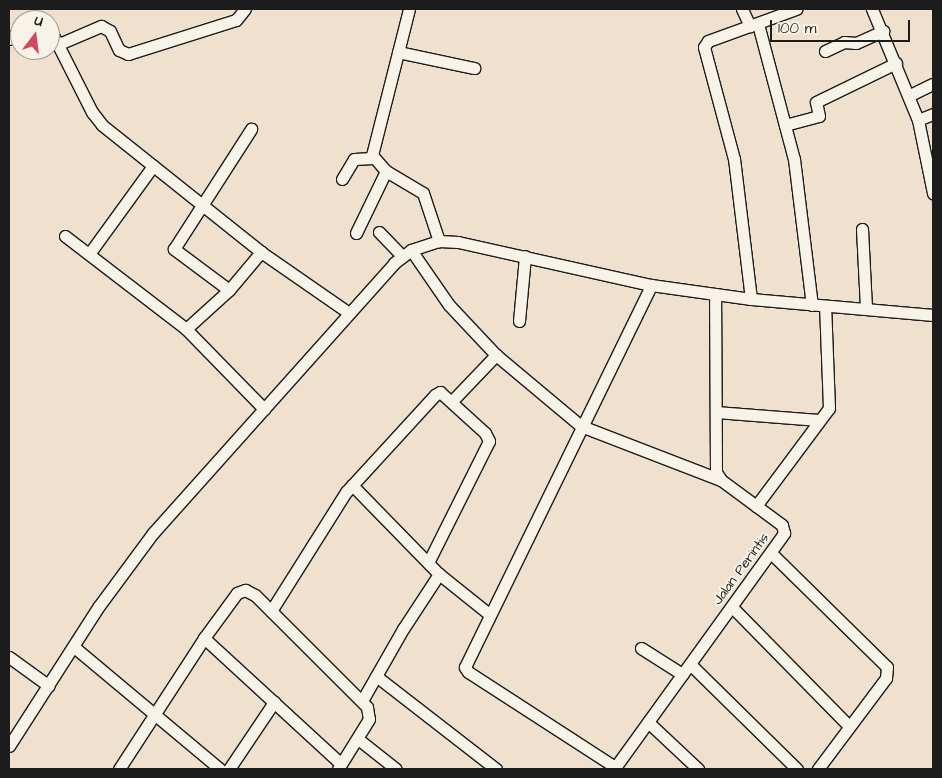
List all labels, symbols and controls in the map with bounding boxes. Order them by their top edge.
north arrow [10,10,60,60]
scale bar [772,10,912,42]
text: U [32,11,45,32]
text: 100 m [778,18,817,39]
street label: Jalan Perintis [709,530,773,608]

